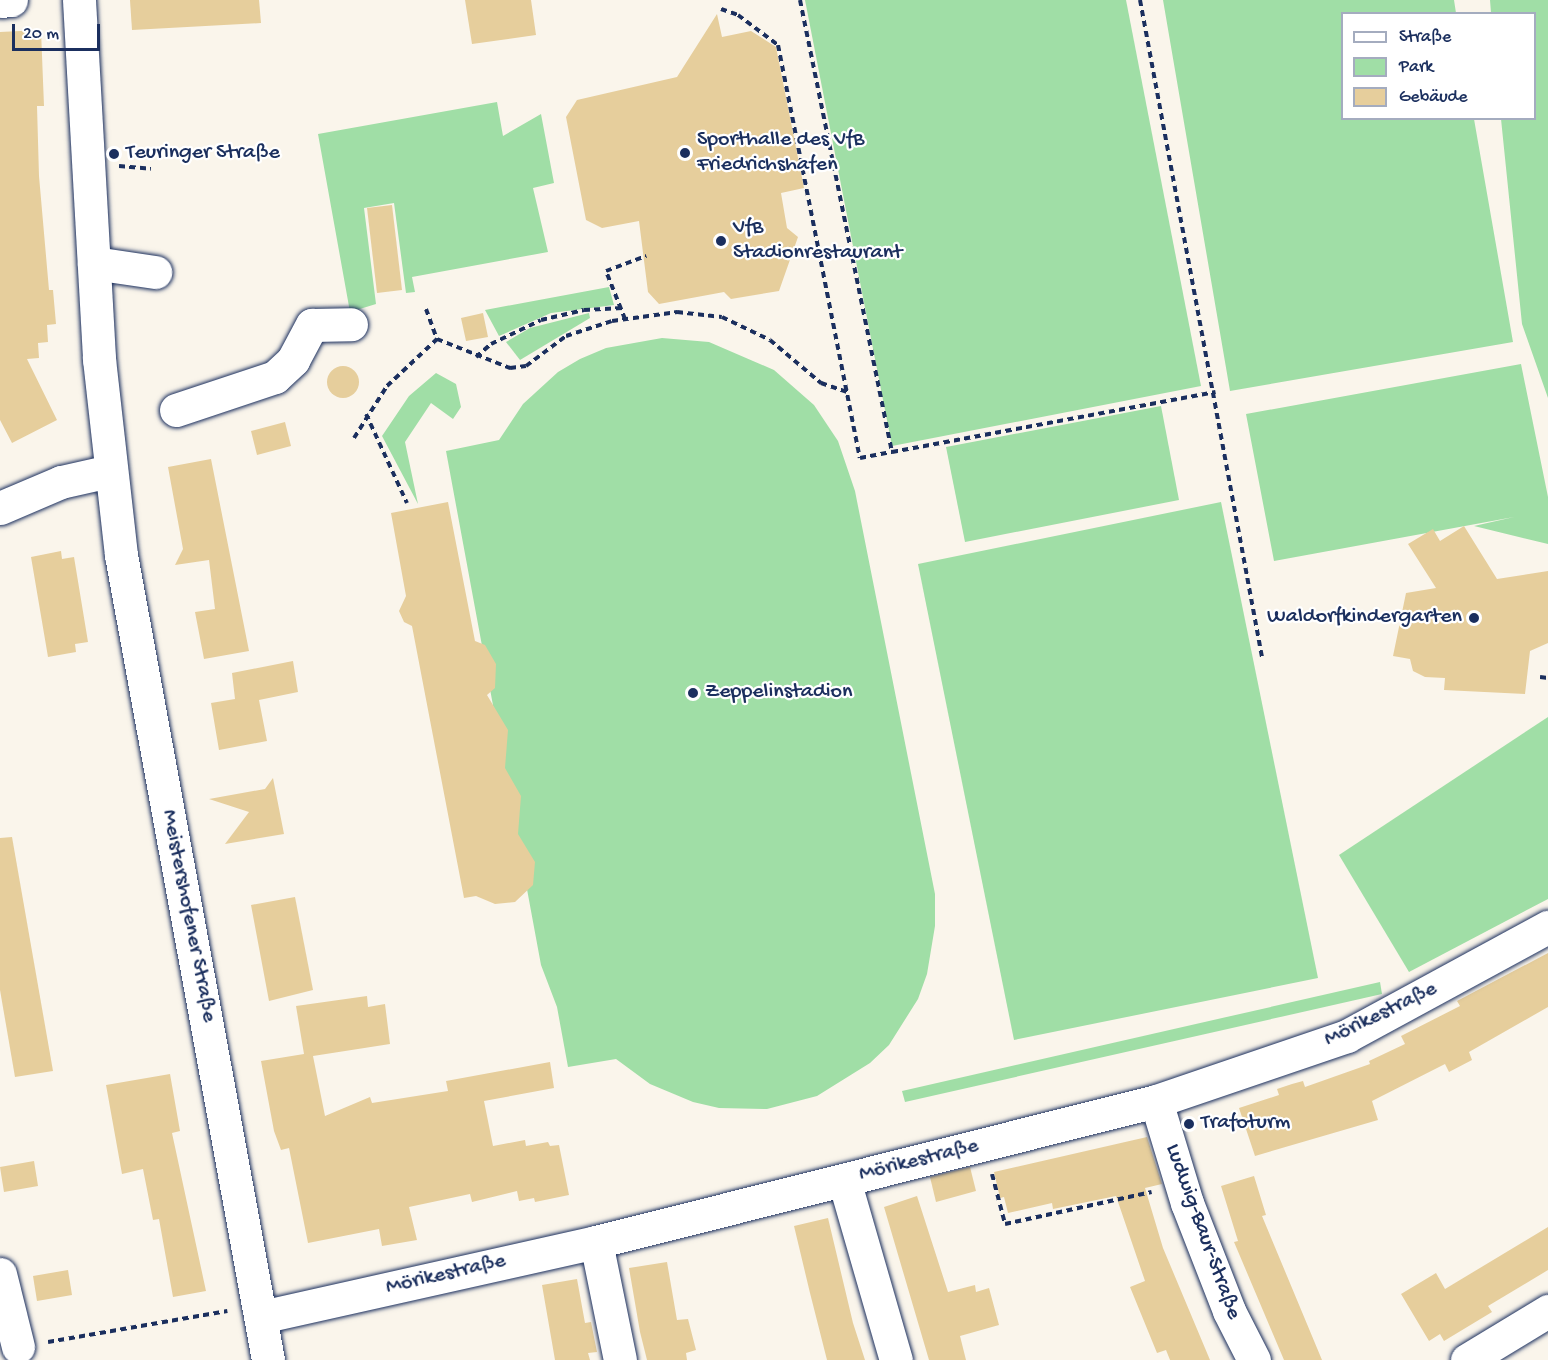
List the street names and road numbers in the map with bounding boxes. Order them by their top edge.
street label: Meistershofener Straße [154,808,222,1024]
street label: Mörikestraße [1320,976,1442,1054]
street label: Mörikestraße [857,1133,981,1189]
street label: Ludwig-Baur-Straße [1158,1141,1246,1323]
street label: Mörikestraße [383,1248,509,1302]

